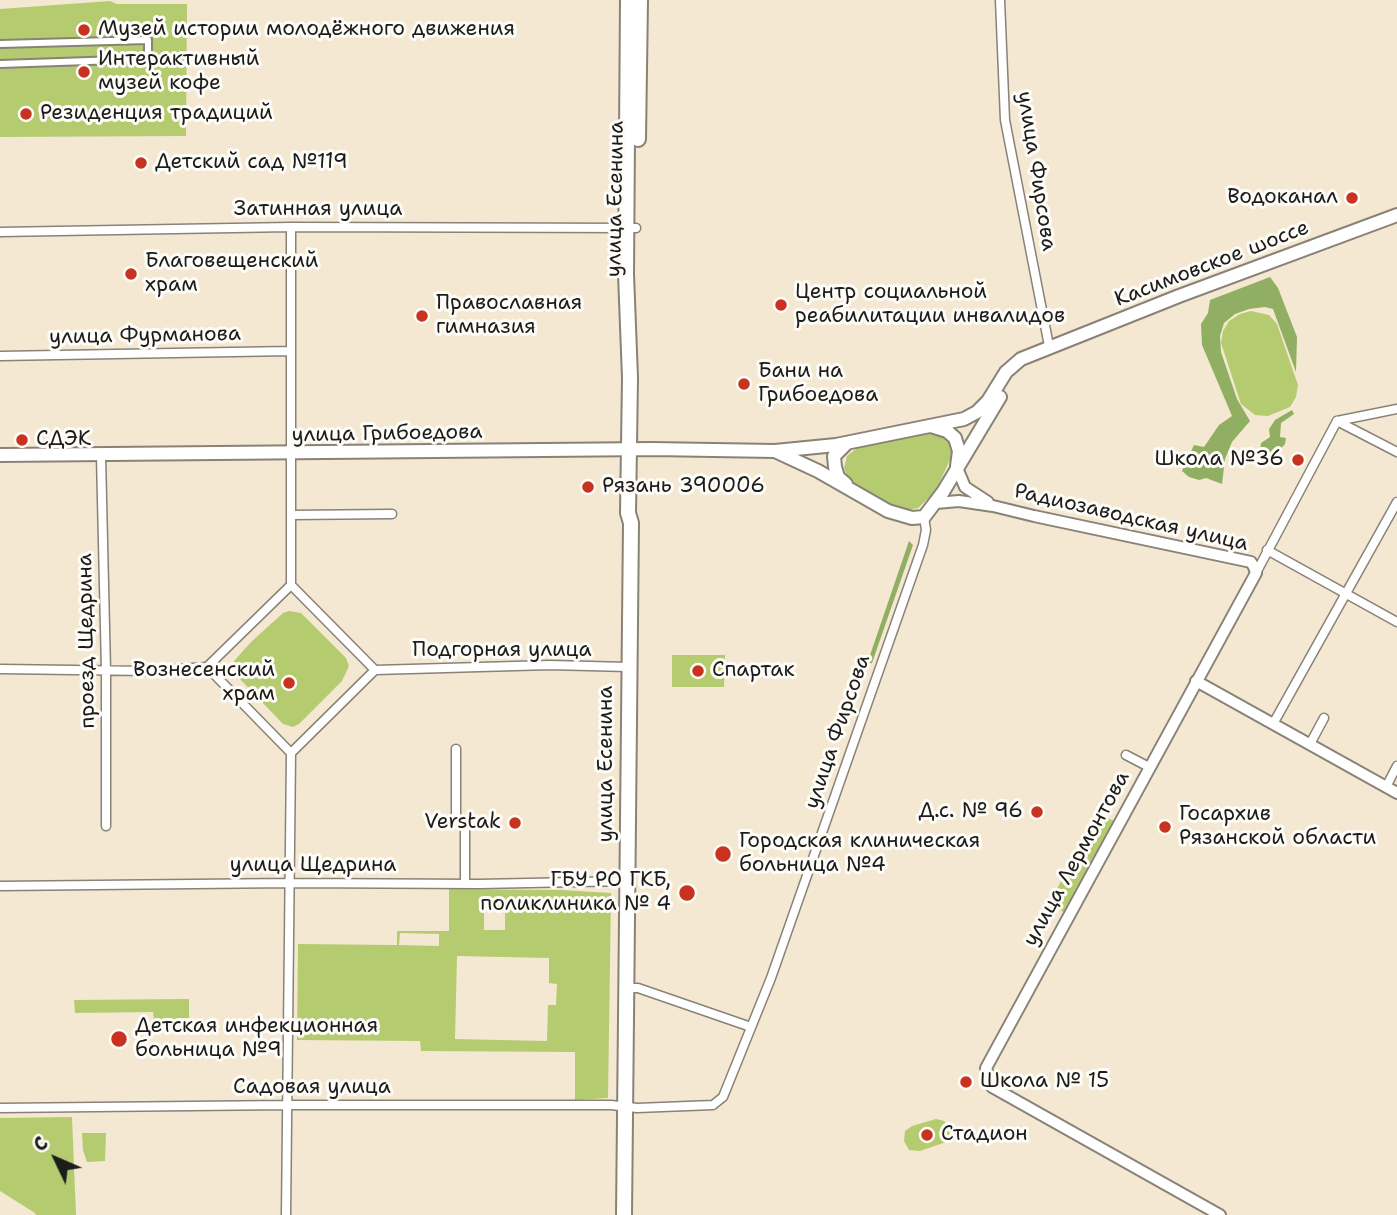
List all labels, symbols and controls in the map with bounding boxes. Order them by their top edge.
place label: Музей истории молодёжного движения [98,17,515,43]
marker: Музей истории молодёжного движения [76,22,92,38]
place label: Интерактивный музей кофе [98,47,260,97]
marker: Интерактивный музей кофе [76,64,92,80]
street label: улица Фирсова [1011,89,1061,253]
place label: Резиденция традиций [40,101,273,127]
marker: Резиденция традиций [18,106,34,122]
street label: улица Есенина [602,121,630,277]
place label: Детский сад №119 [155,150,348,176]
marker: Детский сад №119 [133,155,149,171]
place label: Водоканал [1227,185,1338,211]
marker: Водоканал [1344,190,1360,206]
street label: Затинная улица [234,197,402,223]
street label: Касимовское шоссе [1111,215,1313,313]
place label: Благовещенский храм [145,249,319,299]
marker: Благовещенский храм [123,266,139,282]
place label: Центр социальной реабилитации инвалидов [795,280,1065,330]
place label: Православная гимназия [436,291,582,341]
marker: Центр социальной реабилитации инвалидов [773,297,789,313]
marker: Православная гимназия [414,308,430,324]
street label: улица Фурманова [49,322,241,350]
place label: Бани на Грибоедова [758,359,878,409]
marker: Бани на Грибоедова [736,376,752,392]
street label: улица Грибоедова [291,420,483,448]
place label: СДЭК [36,427,91,453]
marker: СДЭК [14,432,30,448]
place label: Школа №36 [1155,447,1284,473]
marker: Школа №36 [1290,452,1306,468]
place label: Рязань 390006 [602,474,765,500]
marker: Рязань 390006 [580,479,596,495]
street label: Радиозаводская улица [1012,479,1250,557]
street label: проезд Щедрина [73,553,101,729]
street label: Подгорная улица [412,638,592,664]
street label: улица Фирсова [800,652,876,812]
place label: Вознесенский храм [133,658,275,708]
place label: Спартак [712,658,795,684]
marker: Спартак [690,663,706,679]
marker: Вознесенский храм [281,675,297,691]
street label: улица Есенина [594,686,620,842]
street label: улица Лермонтова [1018,767,1136,951]
place label: Д.с. № 96 [918,799,1023,825]
place label: Госархив Рязанской области [1179,802,1376,852]
marker: Д.с. № 96 [1029,804,1045,820]
place label: Verstak [424,810,501,836]
marker: Verstak [507,815,523,831]
marker: Госархив Рязанской области [1157,819,1173,835]
place label: Городская клиническая больница №4 [739,829,980,879]
marker: Городская клиническая больница №4 [713,844,733,864]
street label: улица Щедрина [230,853,396,879]
place label: ГБУ РО ГКБ, поликлиника № 4 [480,868,671,918]
marker: ГБУ РО ГКБ, поликлиника № 4 [677,883,697,903]
place label: Детская инфекционная больница №9 [135,1014,378,1064]
marker: Детская инфекционная больница №9 [109,1029,129,1049]
place label: Школа № 15 [980,1069,1109,1095]
marker: Школа № 15 [958,1074,974,1090]
street label: Садовая улица [233,1075,391,1101]
place label: Стадион [941,1122,1028,1148]
north arrow [21,1124,91,1194]
marker: Стадион [919,1127,935,1143]
text: С [27,1131,54,1157]

